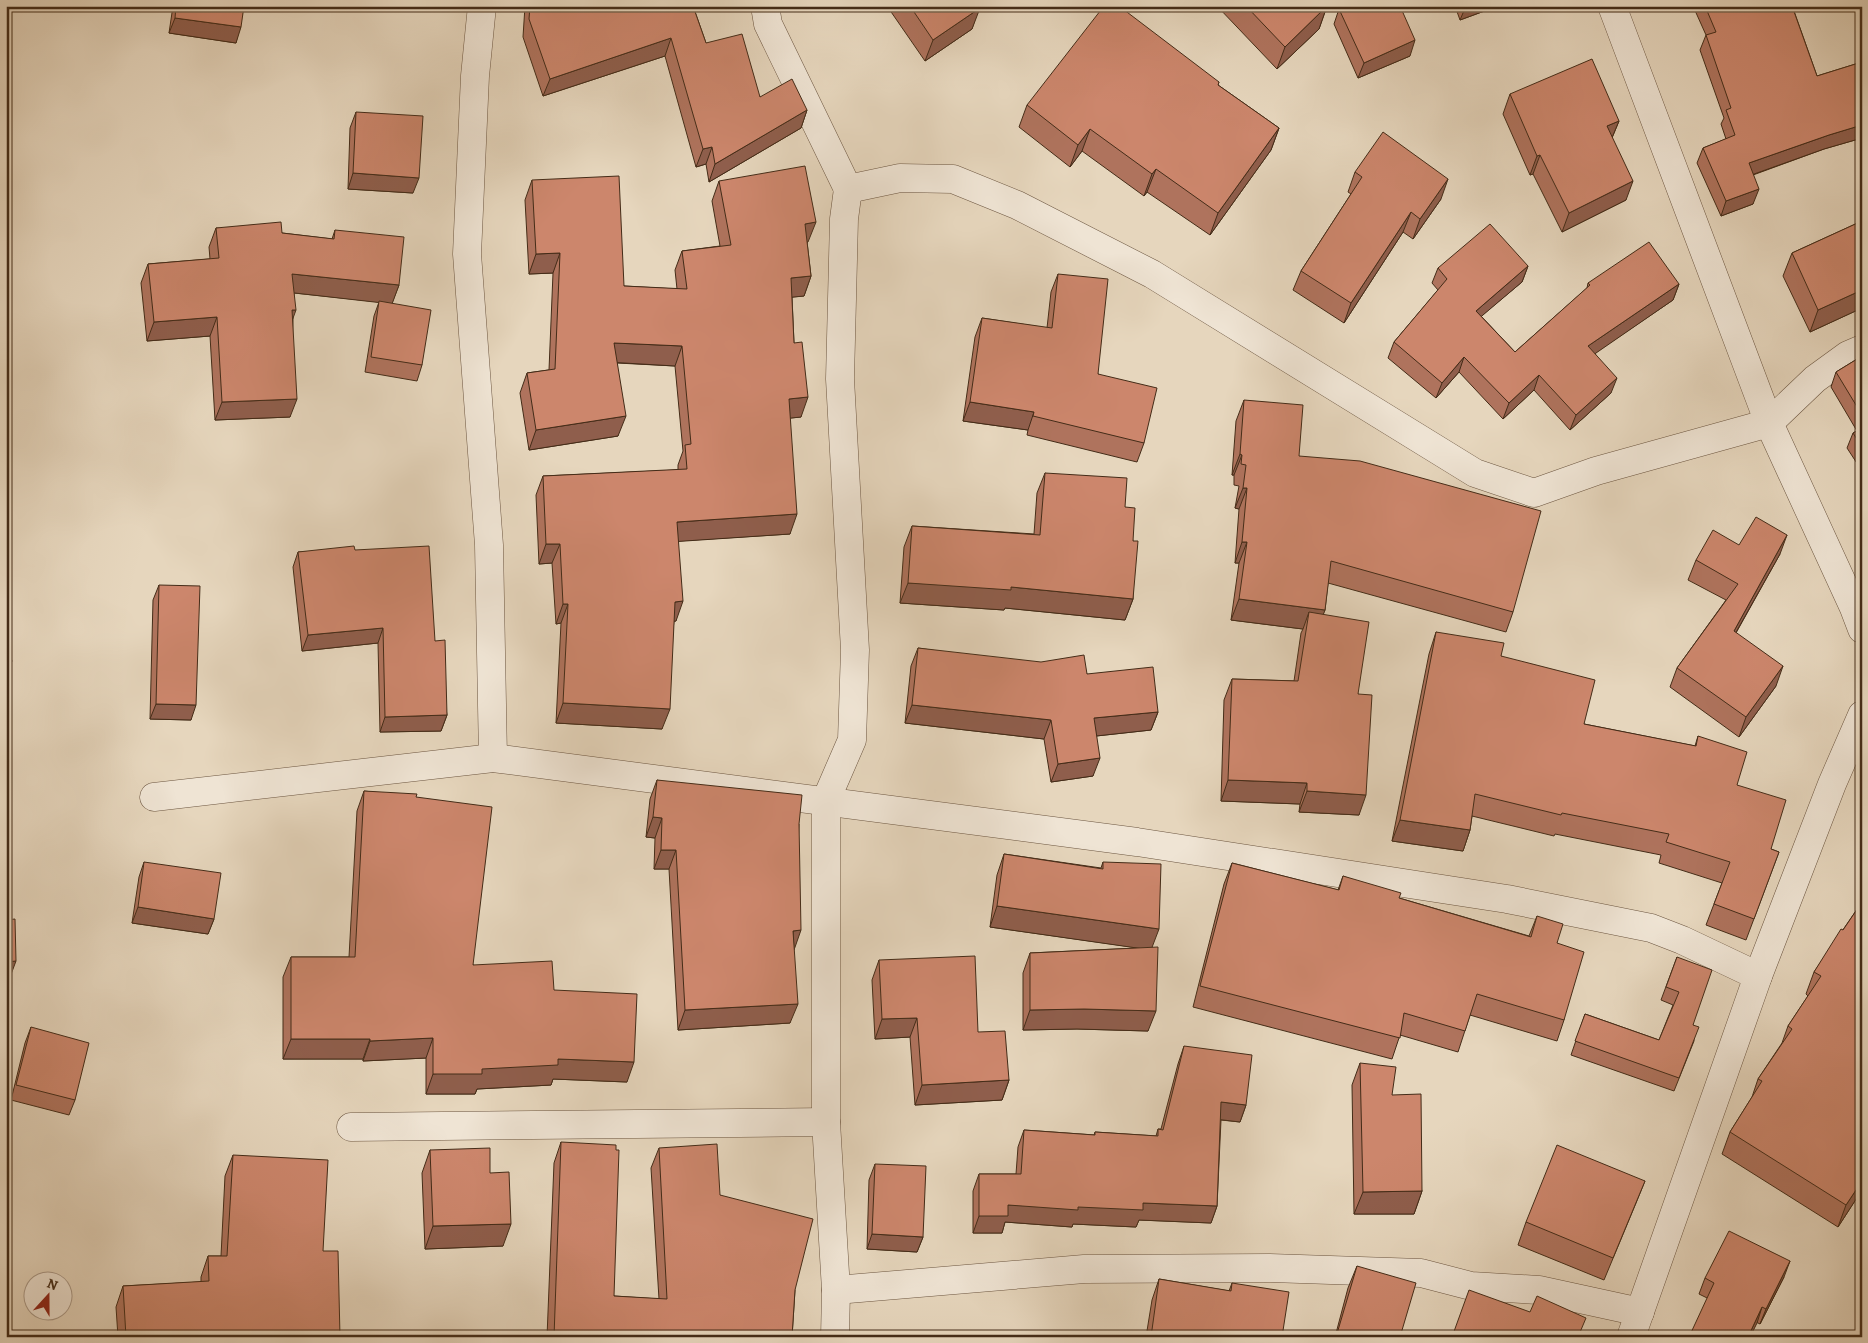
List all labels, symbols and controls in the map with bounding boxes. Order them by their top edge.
north arrow [22,1270,72,1320]
text: N [44,1274,61,1295]

